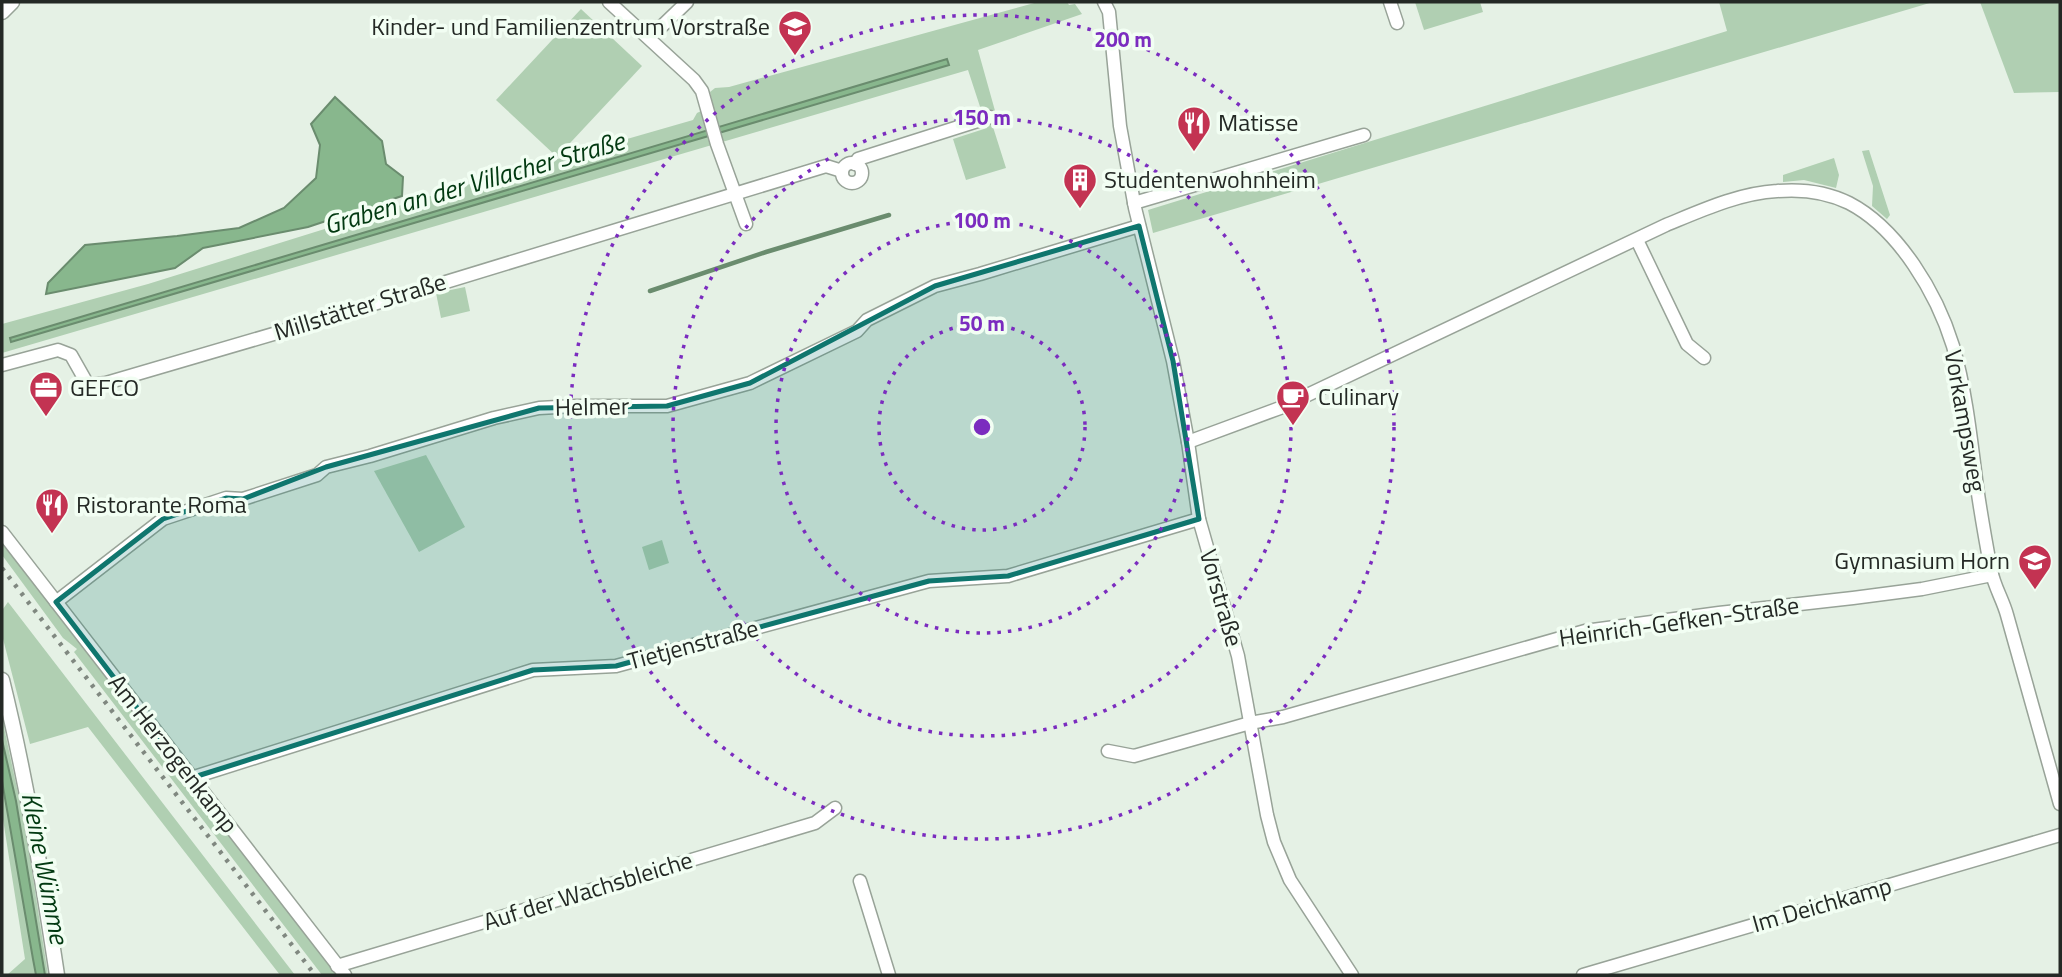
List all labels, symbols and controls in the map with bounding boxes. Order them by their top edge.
place label: Kinder- und Familienzentrum Vorstraße [371,8,770,44]
school or university icon: Kinder- und Familienzentrum Vorstraße [776,8,814,57]
text: 200 m [1094,23,1152,55]
text: 150 m [953,101,1011,133]
restaurant icon: Matisse [1175,104,1213,153]
place label: Matisse [1218,104,1298,140]
water label: Graben an der Villacher Straße [319,120,631,244]
building icon: Studentenwohnheim [1061,161,1099,210]
place label: Studentenwohnheim [1104,161,1316,197]
text: 100 m [953,204,1011,236]
street label: Millstätter Straße [269,263,450,349]
text: 50 m [959,307,1005,339]
street label: Vorkampsweg [1936,347,1996,495]
office icon: GEFCO [27,369,65,418]
place label: GEFCO [70,369,139,405]
cafe icon: Culinary [1274,378,1312,427]
place label: Culinary [1318,378,1400,414]
street label: Helmer [555,387,629,425]
centre of rings [970,415,994,439]
restaurant icon: Ristorante Roma [33,486,71,535]
place label: Ristorante Roma [76,486,247,522]
place label: Gymnasium Horn [1834,542,2010,578]
school or university icon: Gymnasium Horn [2016,542,2054,591]
street label: Vorstraße [1191,545,1253,651]
street label: Heinrich-Gefken-Straße [1556,586,1801,656]
street label: Tietjenstraße [623,609,762,679]
street label: Am Herzogenkamp [100,666,247,841]
water label: Kleine Wümme [12,789,80,949]
street label: Auf der Wachsbleiche [479,841,697,939]
street label: Im Deichkamp [1748,867,1896,941]

